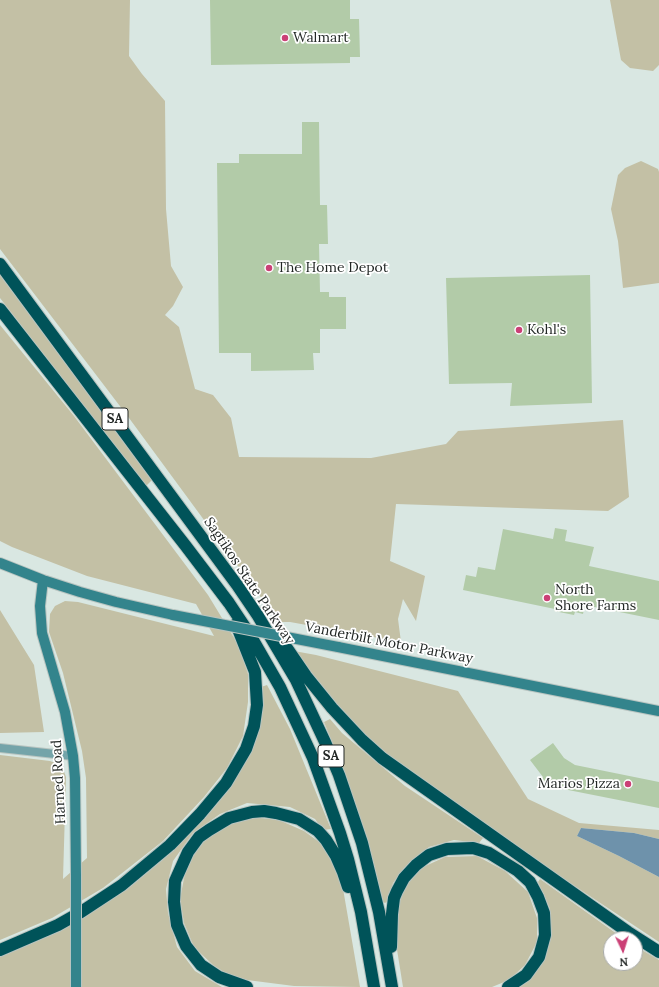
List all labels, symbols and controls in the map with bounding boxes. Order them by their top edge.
place label: Walmart [293,30,349,46]
marker: Walmart [280,33,290,43]
place label: The Home Depot [277,260,388,276]
marker: The Home Depot [264,263,274,273]
place label: Kohl's [527,322,566,338]
marker: Kohl's [514,325,524,335]
road number: SA [102,408,128,430]
street label: Sagtikos State Parkway [200,514,298,648]
place label: North Shore Farms [555,582,636,614]
marker: North Shore Farms [542,593,552,603]
street label: Vanderbilt Motor Parkway [304,618,474,668]
street label: Harned Road [48,739,70,825]
road number: SA [318,745,344,767]
place label: Marios Pizza [538,776,620,792]
marker: Marios Pizza [623,779,633,789]
north arrow [603,931,643,971]
text: N [619,955,629,969]

